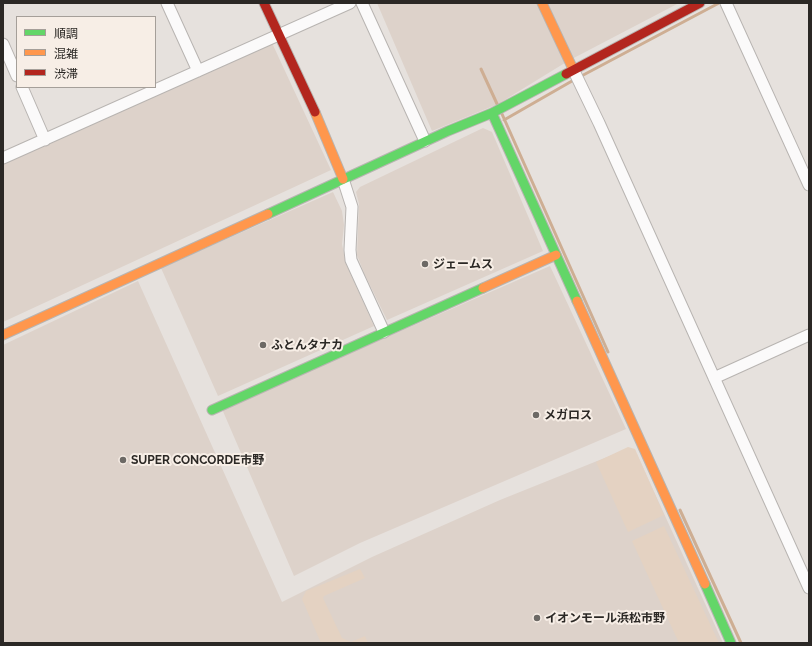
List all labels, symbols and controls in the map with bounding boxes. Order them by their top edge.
legend [16,16,156,88]
text: 順調 [54,27,78,41]
text: 混雑 [54,47,78,61]
text: 渋滞 [54,67,78,81]
place label: ジェームス [433,257,493,271]
marker: ジェームス [420,259,430,269]
place label: ふとんタナカ [271,338,343,352]
marker: ふとんタナカ [258,340,268,350]
place label: メガロス [544,408,592,422]
marker: メガロス [531,410,541,420]
place label: SUPER CONCORDE市野 [131,453,264,467]
marker: SUPER CONCORDE市野 [118,455,128,465]
place label: イオンモール浜松市野 [545,611,665,625]
marker: イオンモール浜松市野 [532,613,542,623]

